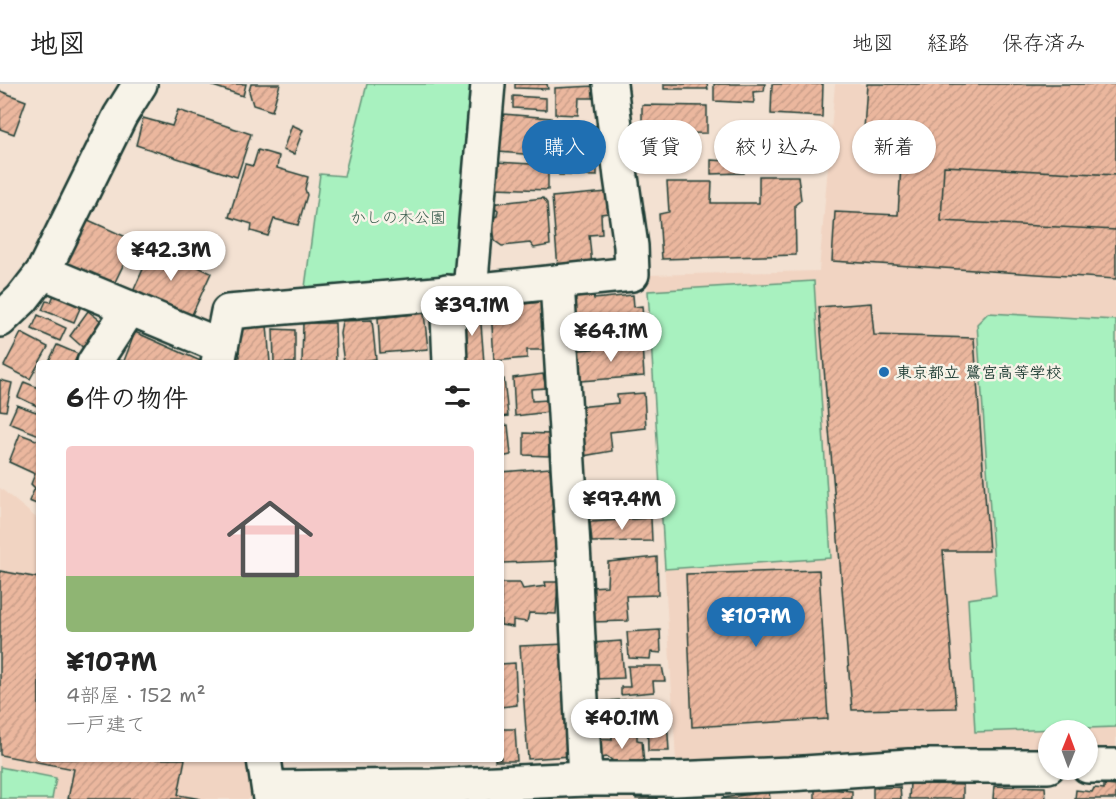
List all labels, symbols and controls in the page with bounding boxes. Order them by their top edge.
text: 地図 [30,24,86,62]
text: 地図 [852,29,894,57]
text: 経路 [927,29,969,57]
text: 保存済み [1002,29,1086,57]
chip: 購入 [522,120,606,174]
chip: 賃貸 [618,120,702,174]
chip: 絞り込み [714,120,840,174]
chip: 新着 [852,120,936,174]
park label: かしの木公園 [350,207,446,228]
pin: ¥42.3M [122,231,220,282]
text: ¥42.3M [131,237,211,263]
pin: ¥39.1M [423,286,521,337]
text: ¥39.1M [435,292,509,318]
pin: ¥64.1M [562,312,660,363]
text: ¥64.1M [574,318,648,344]
place label: 東京都立 鷺宮高等学校 [896,362,1062,383]
marker: 東京都立 鷺宮高等学校 [877,365,891,379]
text: 6件の物件 [66,380,188,415]
icon: filters [441,380,474,413]
pin: ¥97.4M [573,480,671,531]
icon: home [216,485,324,593]
text: ¥97.4M [583,486,661,512]
pin: ¥107M [714,597,798,648]
text: ¥107M [721,603,791,629]
text: ¥107M [66,644,157,679]
text: 4部屋 · 152 m² [66,682,206,708]
pin: ¥40.1M [573,699,671,750]
text: ¥40.1M [585,705,659,731]
text: 一戸建て [66,711,146,737]
north arrow [1038,720,1098,780]
map controls [1038,720,1098,780]

